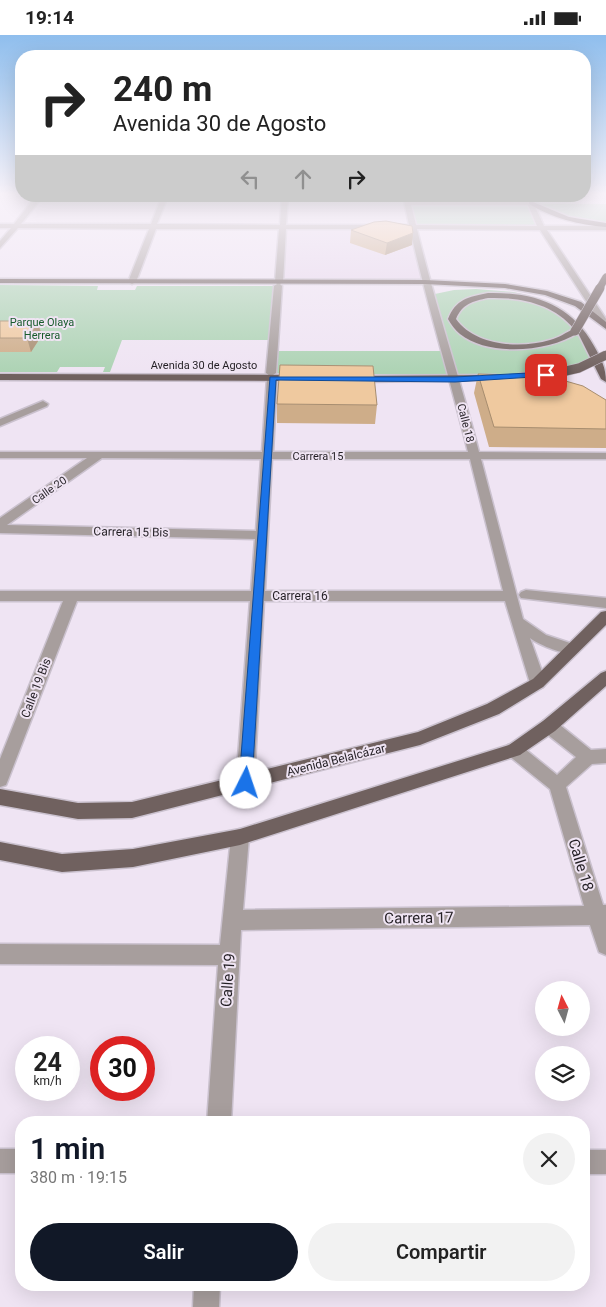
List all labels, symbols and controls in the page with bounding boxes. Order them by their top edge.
text: 19:14 [25,6,74,29]
text: 240 m [113,69,212,110]
icon: right [30,70,95,135]
text: Avenida 30 de Agosto [113,111,326,136]
icon: left [236,165,264,193]
icon: ahead [289,165,317,193]
icon: right [342,165,370,193]
park label: Parque Olaya Herrera [10,316,74,342]
pin [525,354,567,396]
street label: Avenida 30 de Agosto [151,359,257,372]
icon: arrive [532,361,560,389]
street label: Calle 18 [454,402,477,444]
street label: Carrera 15 [293,450,343,463]
street label: Calle 20 [29,474,69,507]
street label: Carrera 15 Bis [93,524,169,540]
street label: Carrera 16 [272,589,328,603]
street label: Calle 19 Bis [18,656,54,720]
street label: Avenida Belalcázar [285,741,387,779]
position arrow [219,756,271,808]
street label: Calle 18 [565,837,597,893]
street label: Carrera 17 [384,908,454,928]
street label: Calle 19 [217,953,239,1007]
north arrow [535,981,590,1036]
map controls [535,981,590,1101]
speed limit sign: 30 [90,1036,155,1101]
button: layers [535,1046,590,1101]
text: 24 [33,1048,62,1077]
text: km/h [33,1074,62,1088]
text: 1 min [30,1131,105,1166]
button: close [523,1133,575,1185]
text: 380 m · 19:15 [30,1168,127,1187]
button: Salir [30,1223,298,1281]
button: Compartir [308,1223,575,1281]

